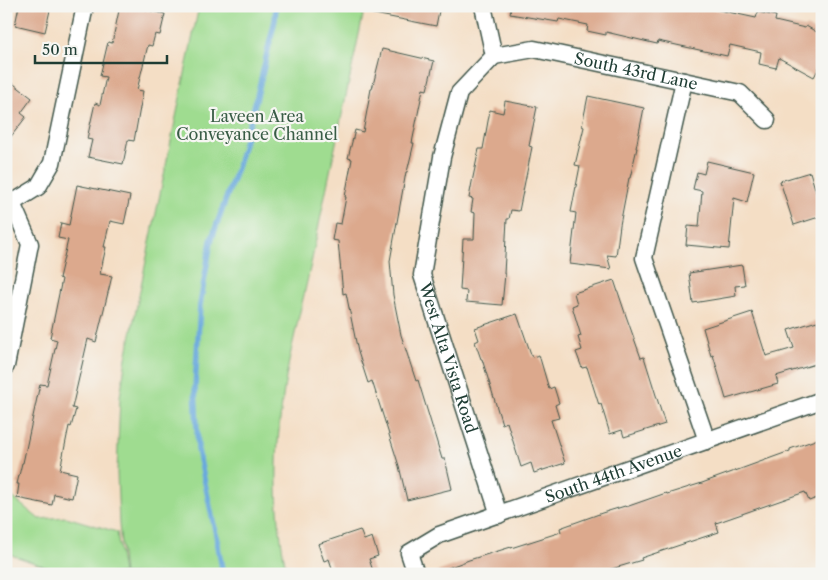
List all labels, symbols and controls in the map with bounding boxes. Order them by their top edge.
scale bar [35,32,168,64]
text: 50 m [42,40,78,59]
street label: South 43rd Lane [573,48,700,94]
park label: Laveen Area Conveyance Channel [176,106,338,144]
street label: West Alta Vista Road [415,279,482,436]
street label: South 44th Avenue [542,440,685,507]

